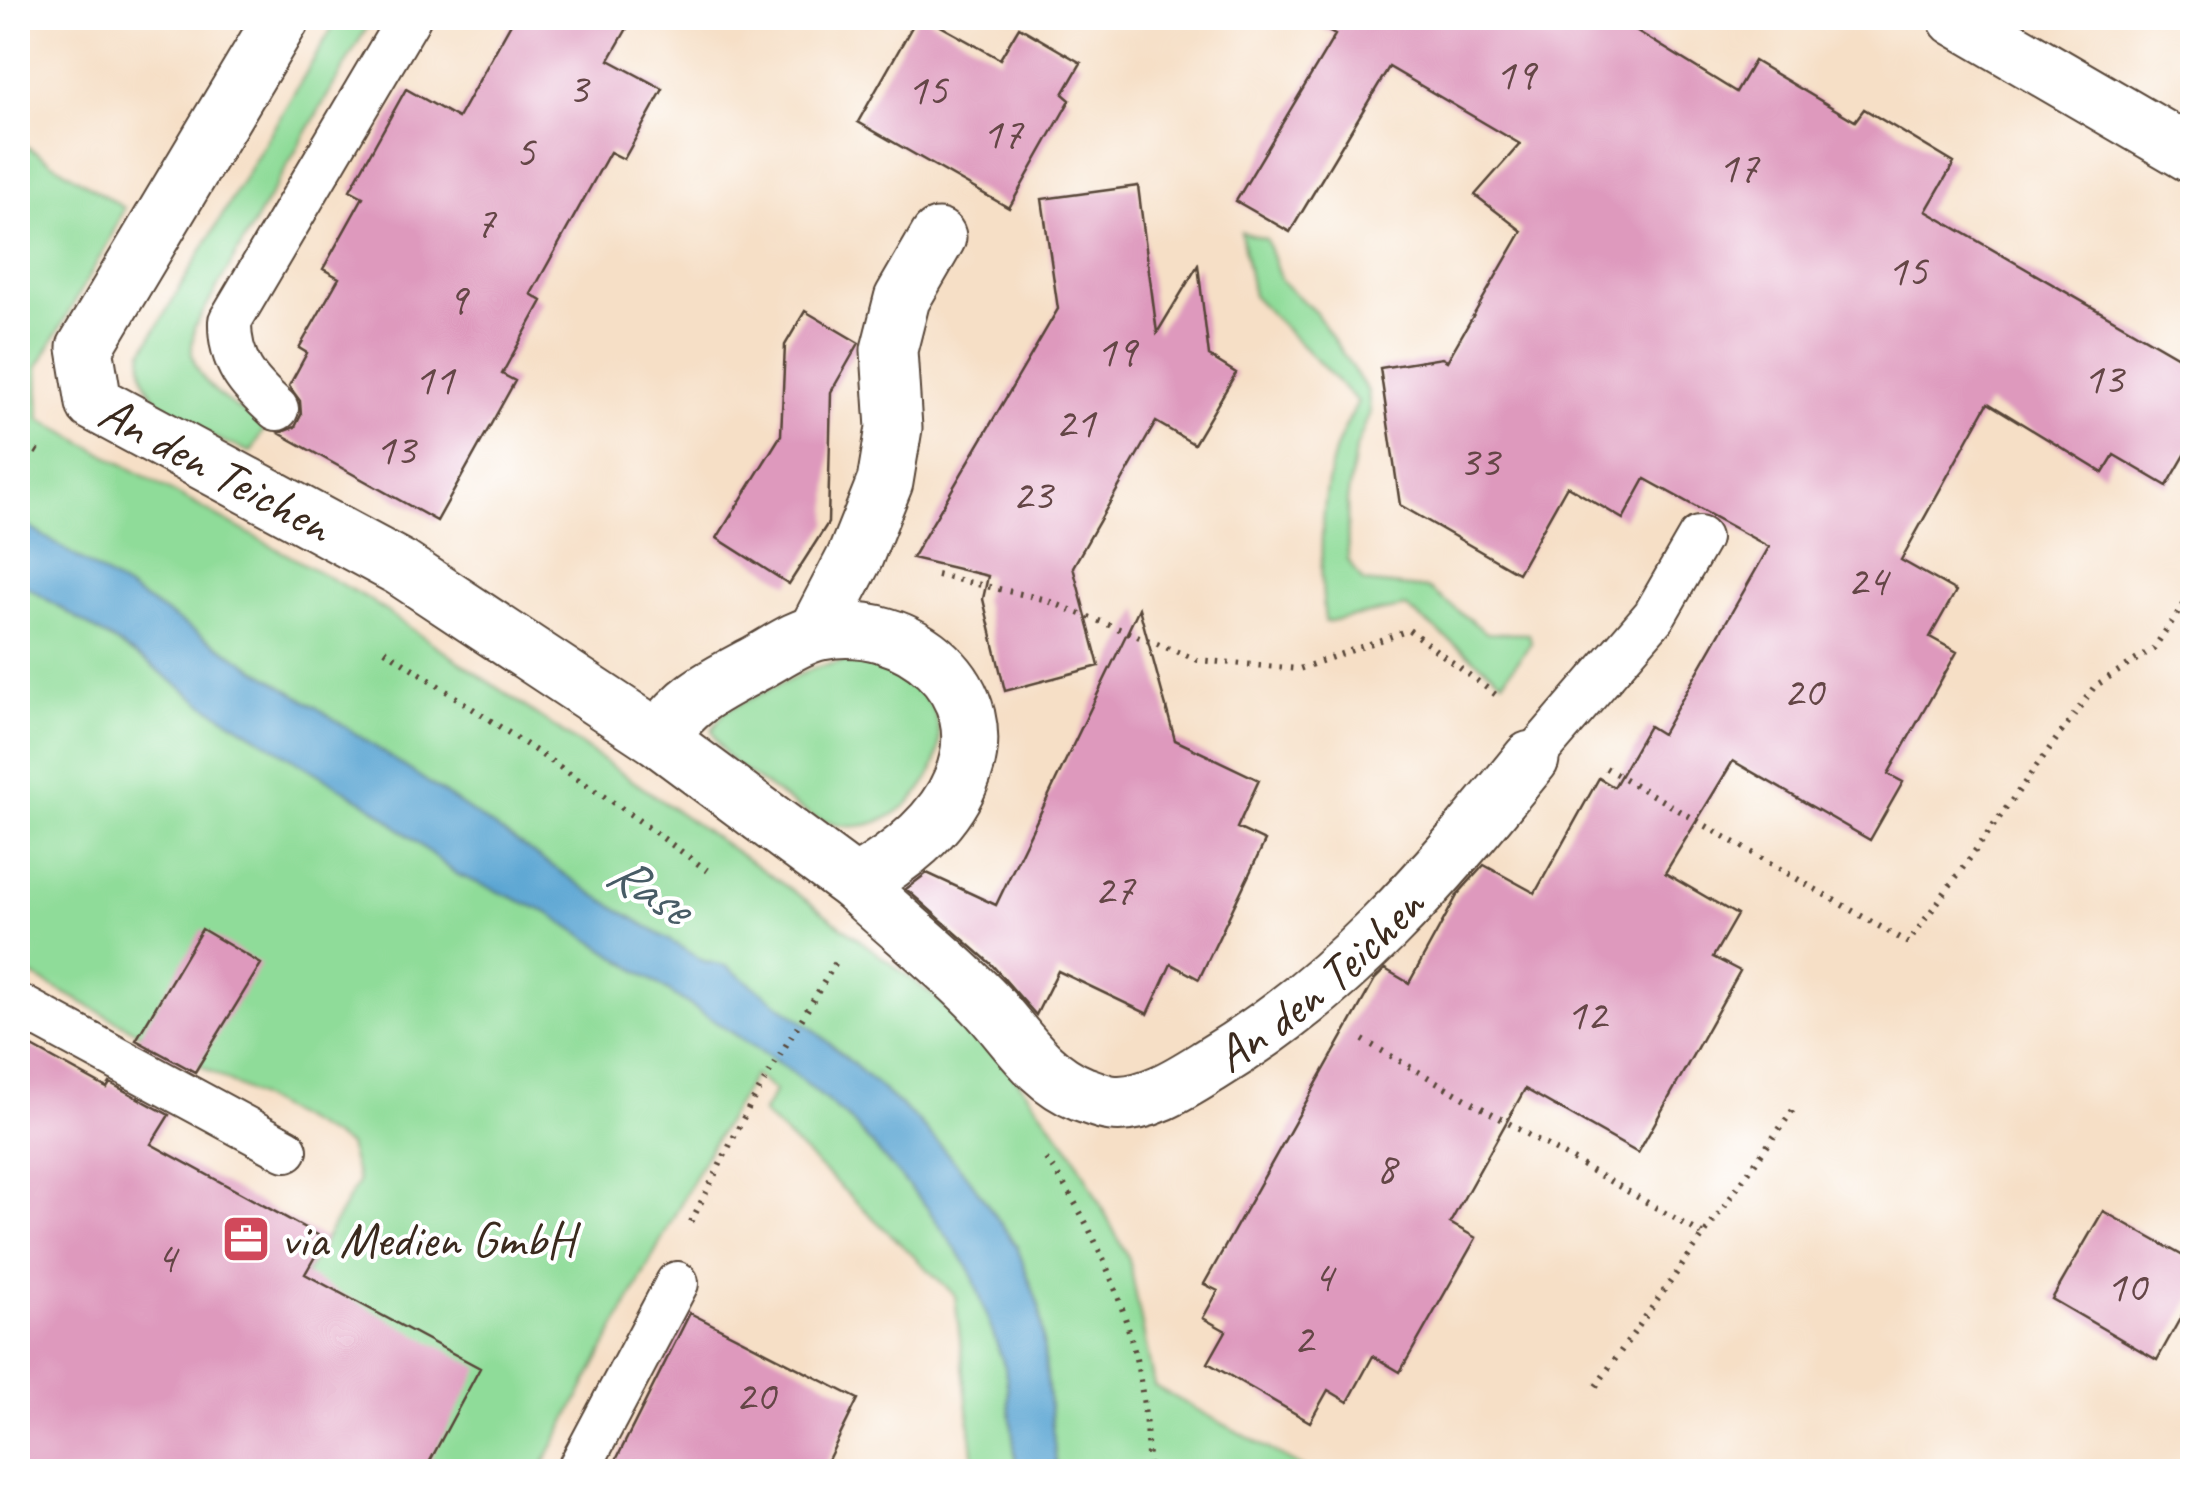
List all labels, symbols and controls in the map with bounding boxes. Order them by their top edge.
house number: 19 [1495,46,1539,103]
house number: 3 [568,60,591,117]
house number: 15 [907,61,950,118]
house number: 17 [982,105,1025,162]
house number: 5 [515,123,538,180]
house number: 17 [1718,139,1761,196]
house number: 7 [475,194,498,251]
house number: 15 [1887,242,1930,299]
house number: 9 [447,271,471,328]
house number: 19 [1096,323,1140,380]
house number: 13 [2083,350,2126,407]
house number: 11 [414,351,457,408]
street label: An den Teichen [89,380,345,557]
house number: 21 [1055,394,1098,451]
house number: 13 [375,421,418,478]
house number: 33 [1459,433,1502,490]
house number: 23 [1012,466,1055,523]
house number: 24 [1847,552,1891,609]
house number: 20 [1783,663,1826,720]
water label: Rase [596,839,708,943]
house number: 27 [1094,861,1137,918]
street label: An den Teichen [1203,873,1439,1086]
house number: 12 [1566,986,1610,1043]
house number: 8 [1376,1139,1400,1196]
place label: via Medien GmbH [281,1208,581,1271]
office icon: via Medien GmbH [220,1213,272,1265]
house number: 4 [156,1229,180,1286]
house number: 4 [1313,1248,1337,1305]
house number: 10 [2106,1258,2149,1315]
house number: 2 [1293,1310,1317,1367]
house number: 20 [735,1367,778,1424]

